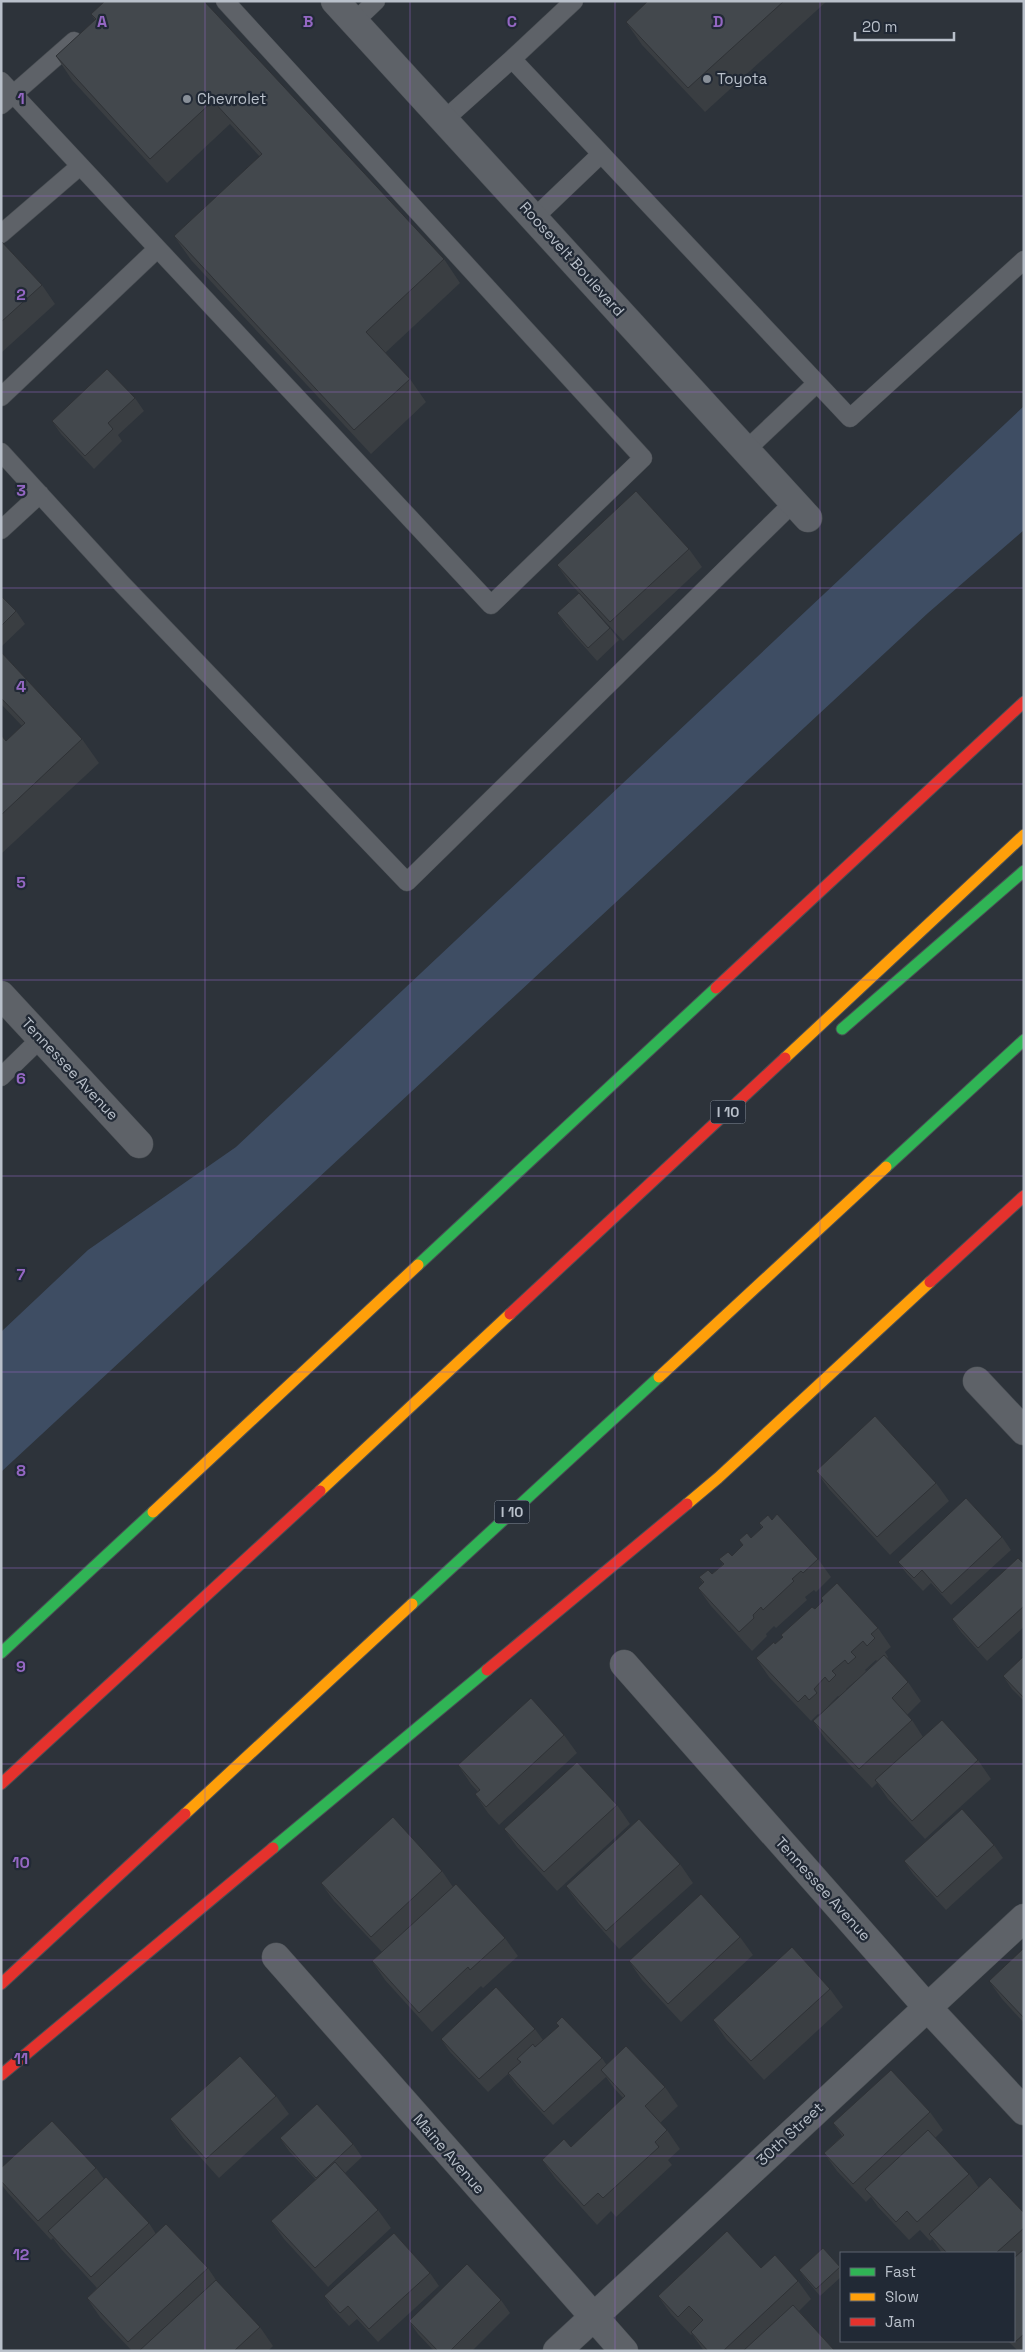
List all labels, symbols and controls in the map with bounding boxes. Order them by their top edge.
scale bar [855,10,954,42]
text: A [97,11,107,32]
text: B [303,11,313,32]
text: C [507,11,517,32]
text: D [713,11,723,32]
text: 20 m [862,17,897,36]
place label: Toyota [717,69,768,88]
marker: Toyota [701,73,713,85]
text: 1 [17,88,25,109]
place label: Chevrolet [197,89,266,108]
marker: Chevrolet [181,93,193,105]
street label: Roosevelt Boulevard [516,197,629,320]
text: 2 [16,284,26,305]
text: 3 [16,480,26,501]
text: 4 [16,676,26,697]
text: 5 [16,872,26,893]
street label: Tennessee Avenue [18,1013,123,1124]
text: 6 [16,1068,26,1089]
road number: I 10 [710,1100,746,1124]
text: 7 [17,1264,26,1285]
text: 8 [16,1460,26,1481]
road number: I 10 [494,1500,530,1524]
text: 9 [16,1656,26,1677]
street label: Tennessee Avenue [772,1833,875,1945]
text: 10 [12,1852,30,1873]
text: 11 [14,2048,28,2069]
street label: 30th Street [752,2098,827,2169]
street label: Maine Avenue [409,2110,489,2198]
text: 12 [13,2244,29,2265]
legend [840,2252,1015,2342]
text: Fast [885,2262,916,2281]
text: Slow [885,2287,919,2306]
text: Jam [885,2312,915,2331]

